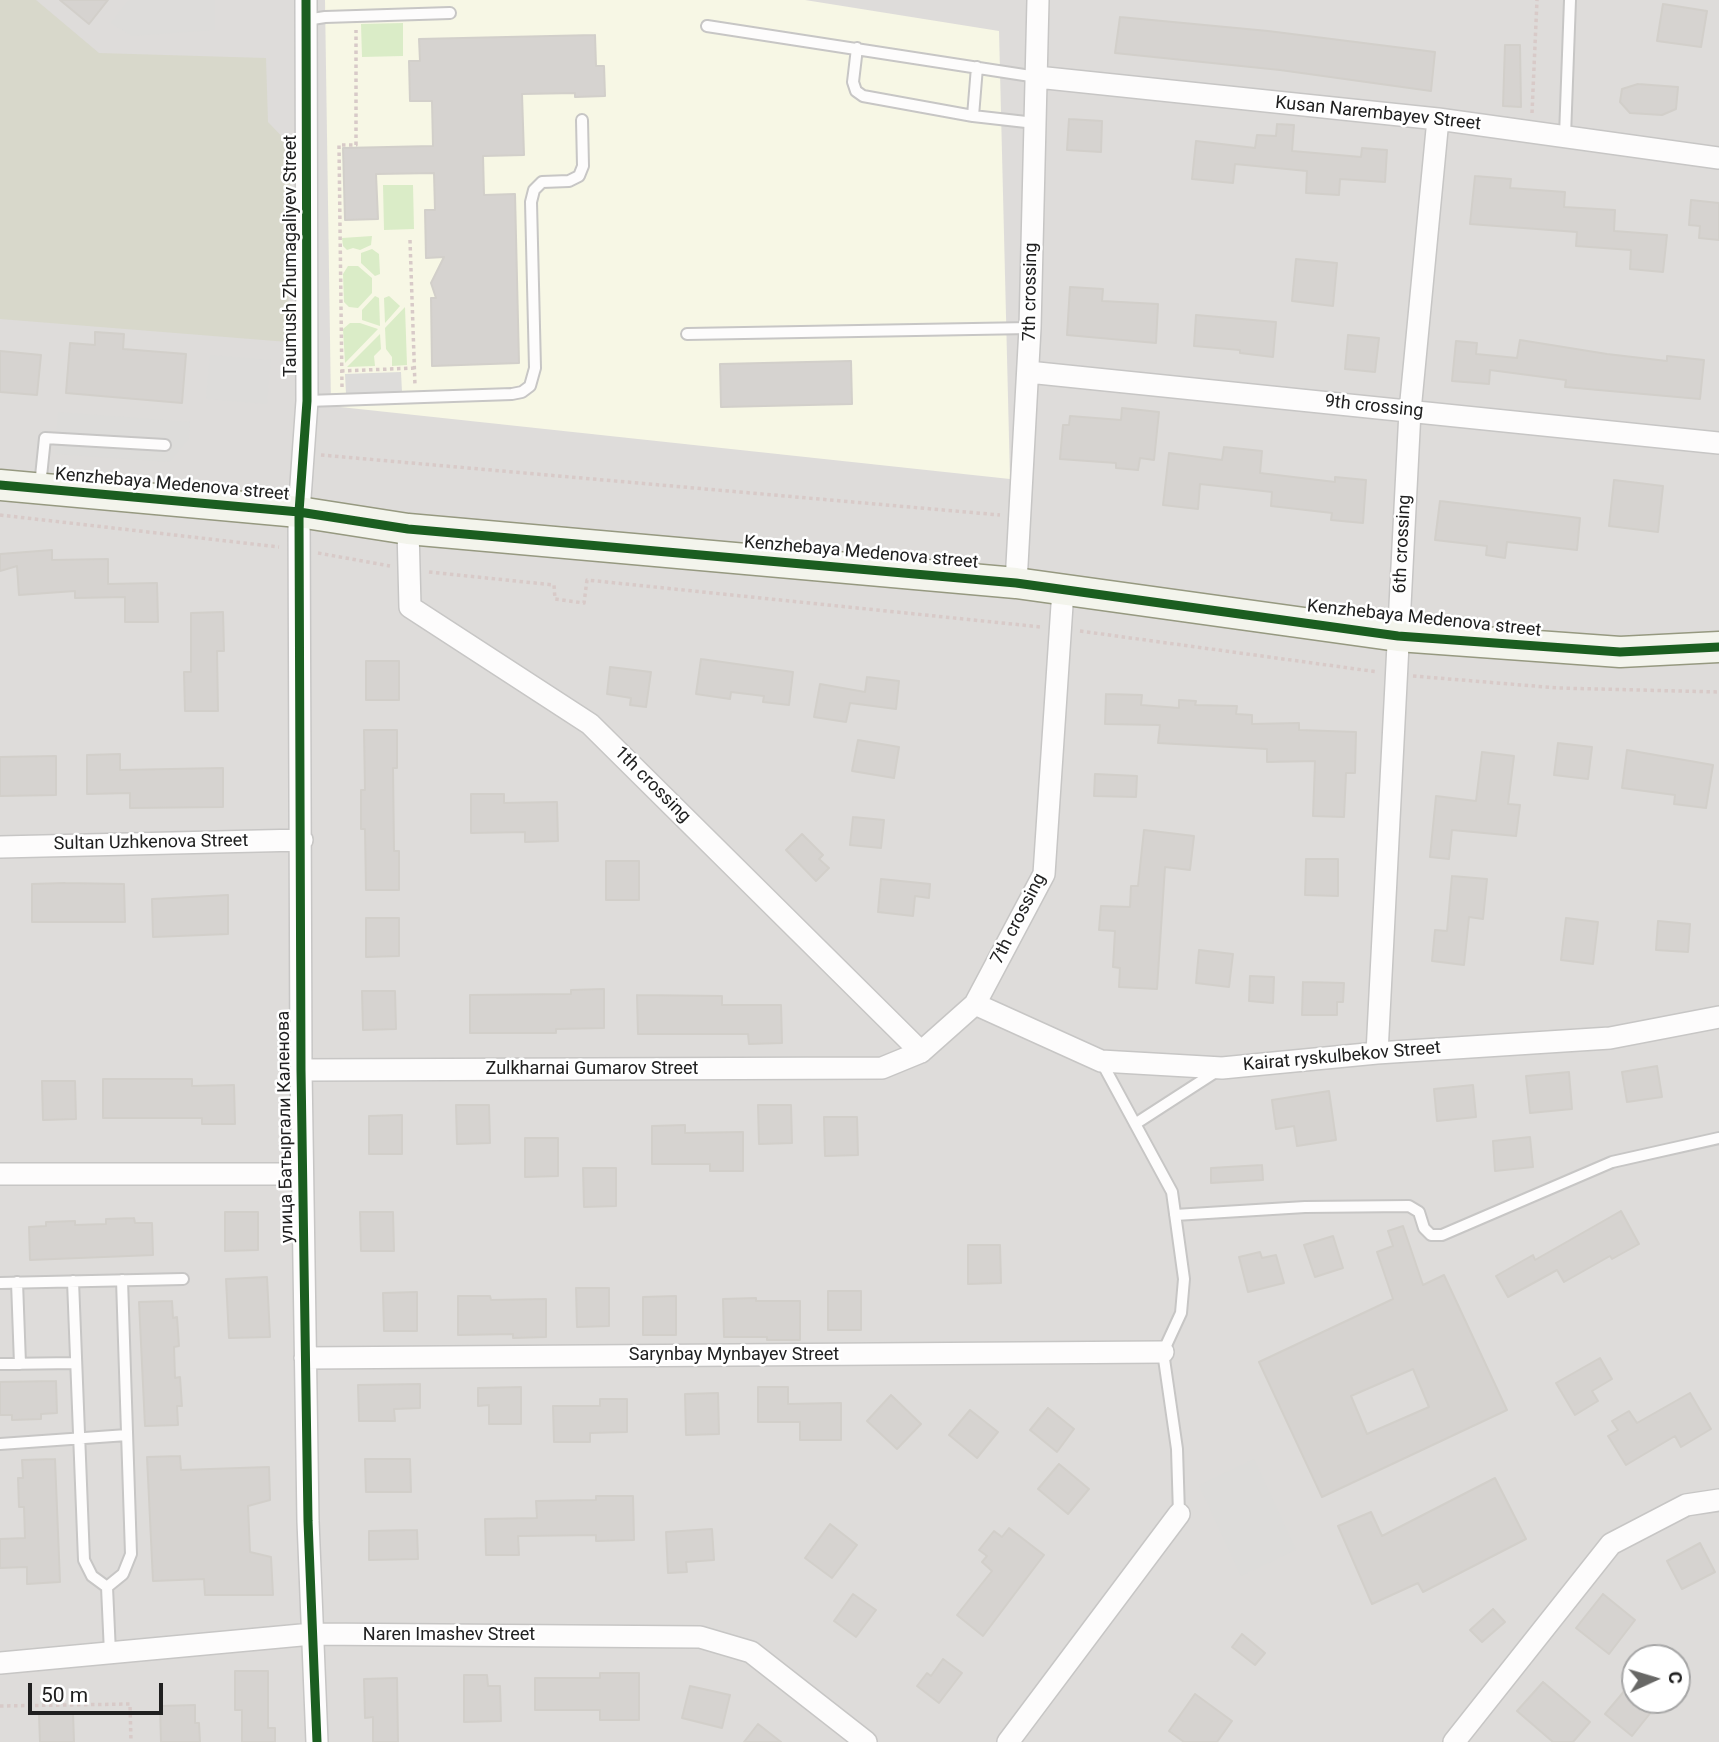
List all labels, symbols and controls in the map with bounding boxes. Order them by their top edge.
street label: Kusan Narembayev Street [1274,92,1482,136]
street label: Taumush Zhumagaliyev Street [280,135,302,377]
street label: 7th crossing [1019,242,1043,342]
street label: 9th crossing [1324,391,1424,423]
street label: Kenzhebaya Medenova street [54,464,290,506]
street label: 6th crossing [1390,494,1416,594]
street label: Kenzhebaya Medenova street [743,532,979,574]
street label: Kenzhebaya Medenova street [1306,596,1542,642]
street label: 1th crossing [609,742,695,828]
street label: Sultan Uzhkenova Street [54,831,248,855]
street label: 7th crossing [987,870,1051,968]
street label: улица Батыргали Каленова [273,1011,299,1243]
street label: Kairat ryskulbekov Street [1242,1038,1442,1076]
street label: Zulkharnai Gumarov Street [486,1058,698,1080]
street label: Sarynbay Mynbayev Street [629,1344,839,1366]
street label: Naren Imashev Street [363,1624,535,1646]
north arrow [1621,1644,1691,1714]
scale bar [32,1668,166,1712]
text: С [1664,1671,1687,1685]
text: 50 m [41,1683,88,1707]

